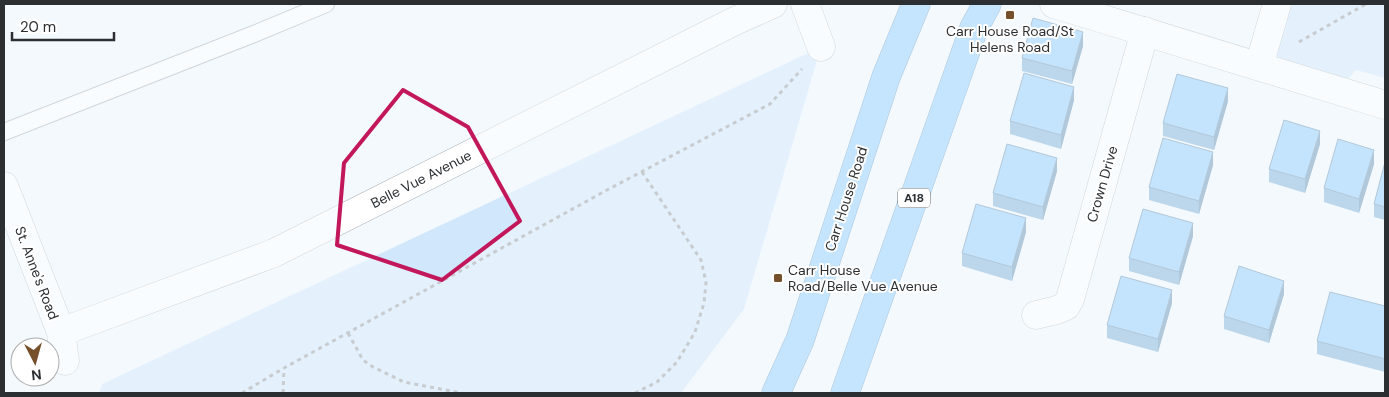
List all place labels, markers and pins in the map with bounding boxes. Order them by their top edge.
marker: Carr House Road/St Helens Road [1004,9,1016,21]
place label: Carr House Road/St Helens Road [946,22,1074,56]
place label: Carr House Road/Belle Vue Avenue [788,261,938,295]
marker: Carr House Road/Belle Vue Avenue [772,272,784,284]

